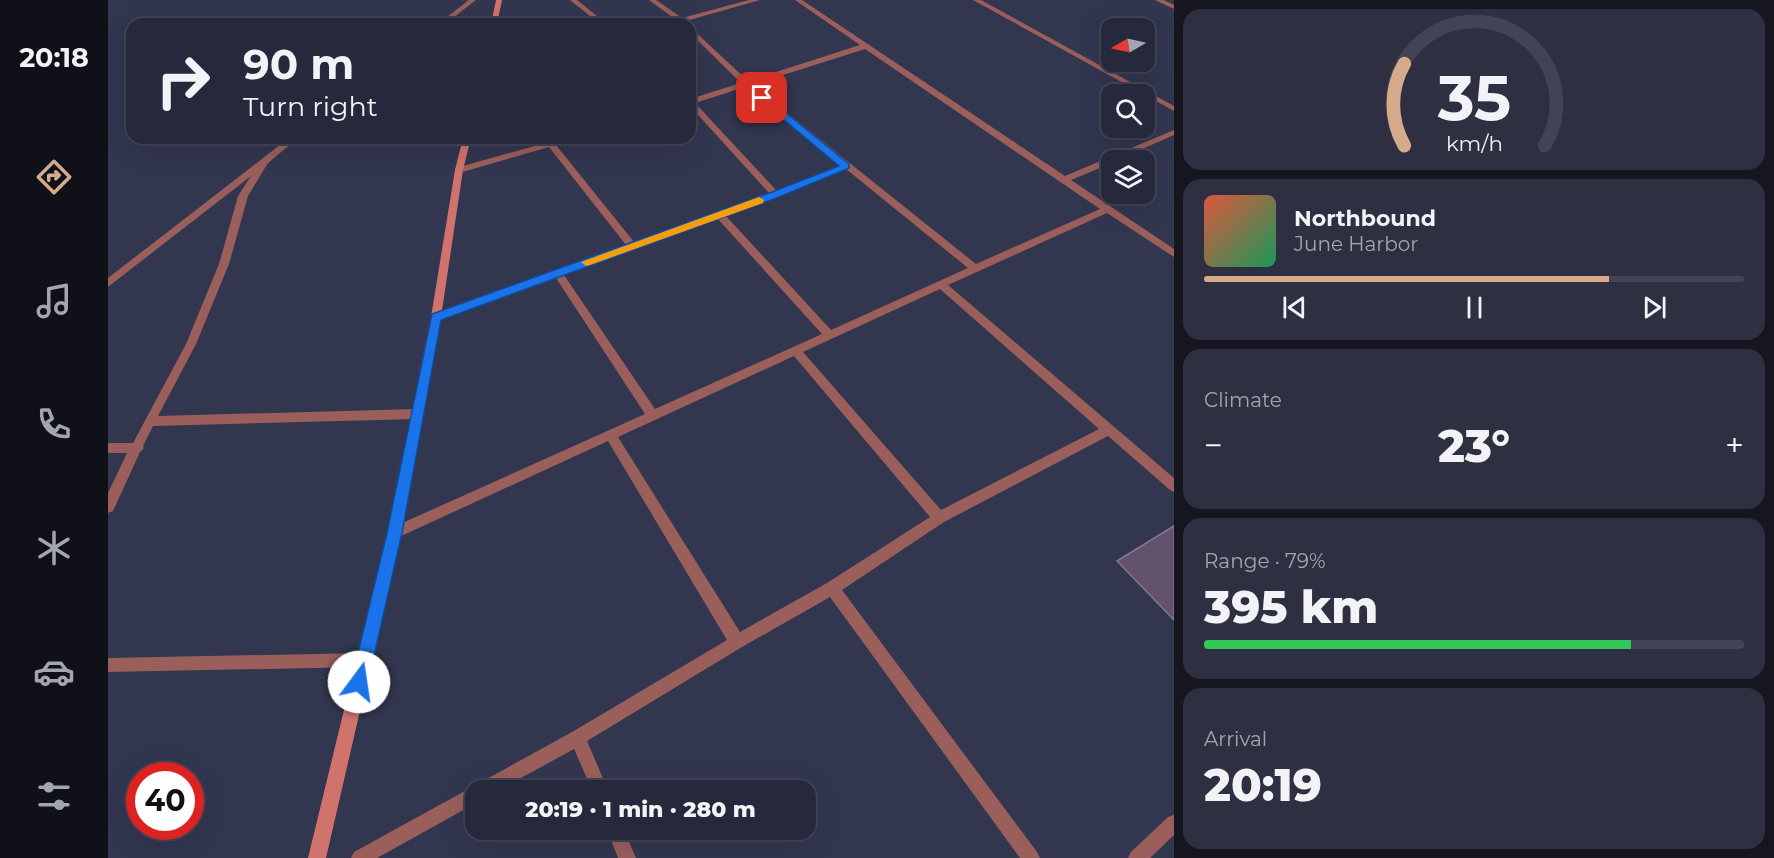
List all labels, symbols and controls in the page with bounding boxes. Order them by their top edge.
north arrow [1101,18,1155,72]
map controls [1101,18,1155,204]
text: 90 m [243,38,354,90]
text: 20:18 [19,41,89,74]
icon: right [144,42,222,120]
text: 35 [1436,61,1511,137]
pin [736,72,787,123]
icon: arrive [745,81,778,114]
button: search [1101,84,1155,138]
text: Turn right [243,90,378,123]
text: km/h [1445,131,1503,157]
button: layers [1101,150,1155,204]
icon: directions [33,156,75,198]
text: Northbound [1294,205,1436,232]
text: June Harbor [1294,232,1418,256]
icon: music [33,280,75,322]
icon: previous [1278,291,1311,324]
icon: pause [1458,291,1491,324]
icon: next [1638,291,1671,324]
text: Climate [1204,388,1282,412]
icon: phone [33,403,75,445]
text: 23° [1438,418,1510,473]
text: − [1204,425,1223,465]
text: + [1725,425,1744,465]
icon: climate [33,527,75,569]
text: Range · 79% [1204,549,1326,573]
text: 395 km [1204,579,1378,634]
position arrow [327,650,391,714]
icon: car [33,651,75,693]
text: Arrival [1204,727,1267,751]
text: 20:19 [1204,757,1322,812]
speed limit sign: 40 [126,762,204,840]
icon: filters [33,775,75,817]
text: 20:19 · 1 min · 280 m [525,796,756,823]

